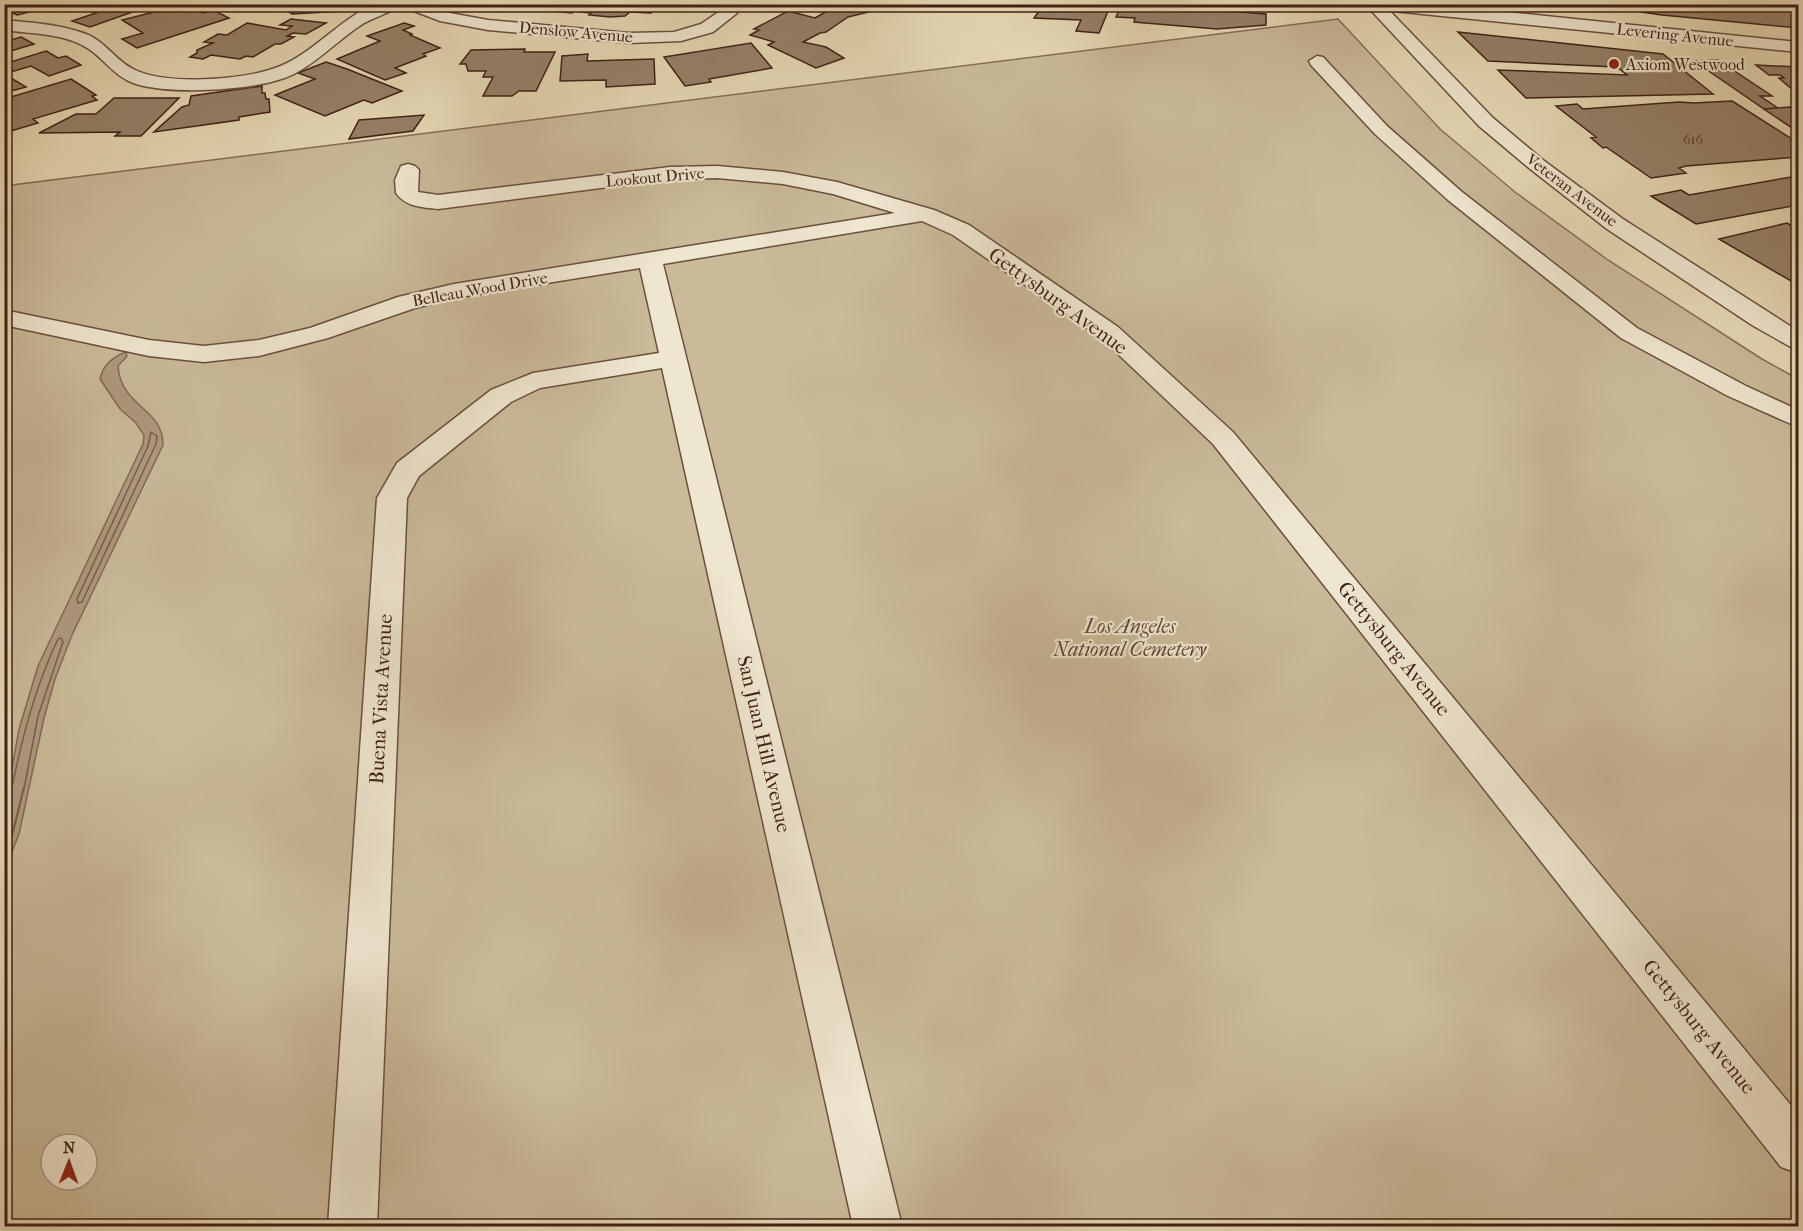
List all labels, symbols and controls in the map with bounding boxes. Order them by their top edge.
street label: Denslow Avenue [518,18,634,46]
street label: Levering Avenue [1616,19,1735,51]
place label: Axiom Westwood [1625,55,1745,74]
marker: Axiom Westwood [1607,57,1621,71]
house number: 616 [1683,131,1703,148]
street label: Veteran Avenue [1522,149,1622,231]
street label: Lookout Drive [605,163,705,191]
street label: Gettysburg Avenue [984,243,1132,359]
street label: Belleau Wood Drive [411,268,549,310]
street label: Gettysburg Avenue [1333,577,1455,721]
street label: Buena Vista Avenue [365,613,397,785]
park label: Los Angeles National Cemetery [1053,615,1207,661]
street label: San Juan Hill Avenue [732,653,796,835]
street label: Gettysburg Avenue [1638,955,1760,1099]
north arrow [39,1132,99,1192]
text: N [63,1138,76,1157]

